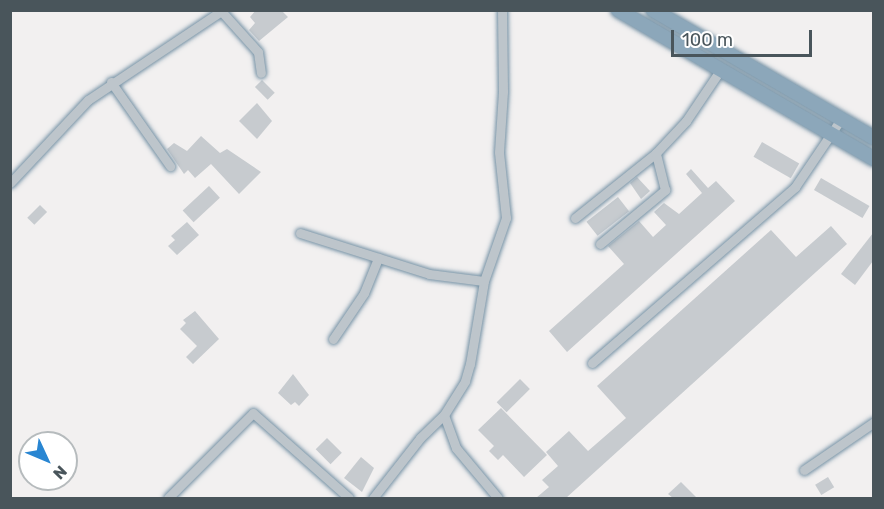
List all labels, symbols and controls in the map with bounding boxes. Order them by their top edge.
scale bar [674,18,815,56]
text: 100 m [682,29,733,51]
north arrow [18,431,78,491]
text: N [49,462,71,483]

